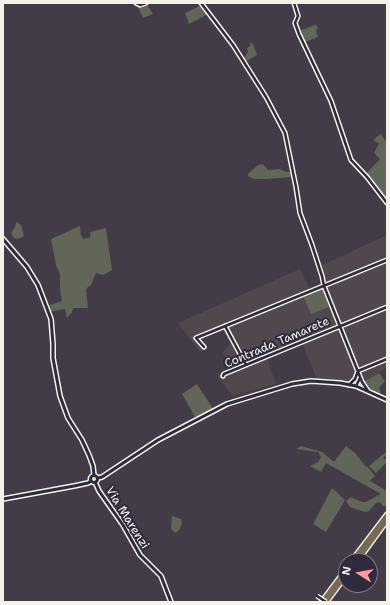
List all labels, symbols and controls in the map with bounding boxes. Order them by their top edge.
street label: Contrada Tamarete [222,314,332,372]
street label: Via Marenzi [102,484,152,552]
north arrow [338,553,378,593]
text: N [339,565,355,577]

